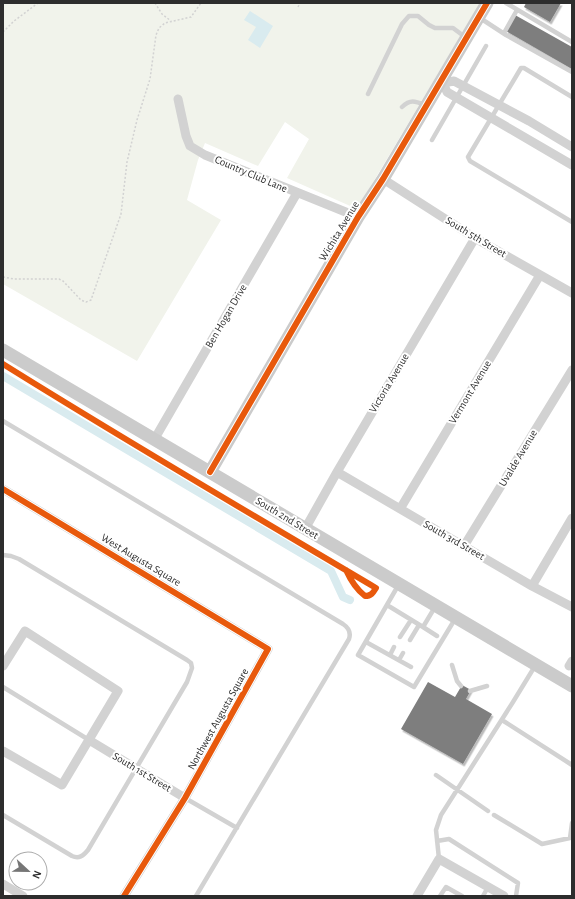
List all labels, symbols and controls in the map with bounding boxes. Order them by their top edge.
street label: Country Club Lane [213,154,289,194]
street label: Wichita Avenue [317,199,361,263]
street label: South 5th Street [444,215,509,260]
street label: Ben Hogan Drive [203,282,249,350]
street label: Victoria Avenue [367,351,411,415]
street label: Vermont Avenue [447,359,493,425]
street label: Uvalde Avenue [497,428,539,488]
street label: South 2nd Street [254,495,321,541]
street label: South 3rd Street [422,518,487,562]
street label: West Augusta Square [99,532,183,588]
street label: Northwest Augusta Square [186,667,250,771]
street label: South 1st Street [111,750,174,794]
north arrow [8,851,48,891]
text: N [30,869,43,880]

